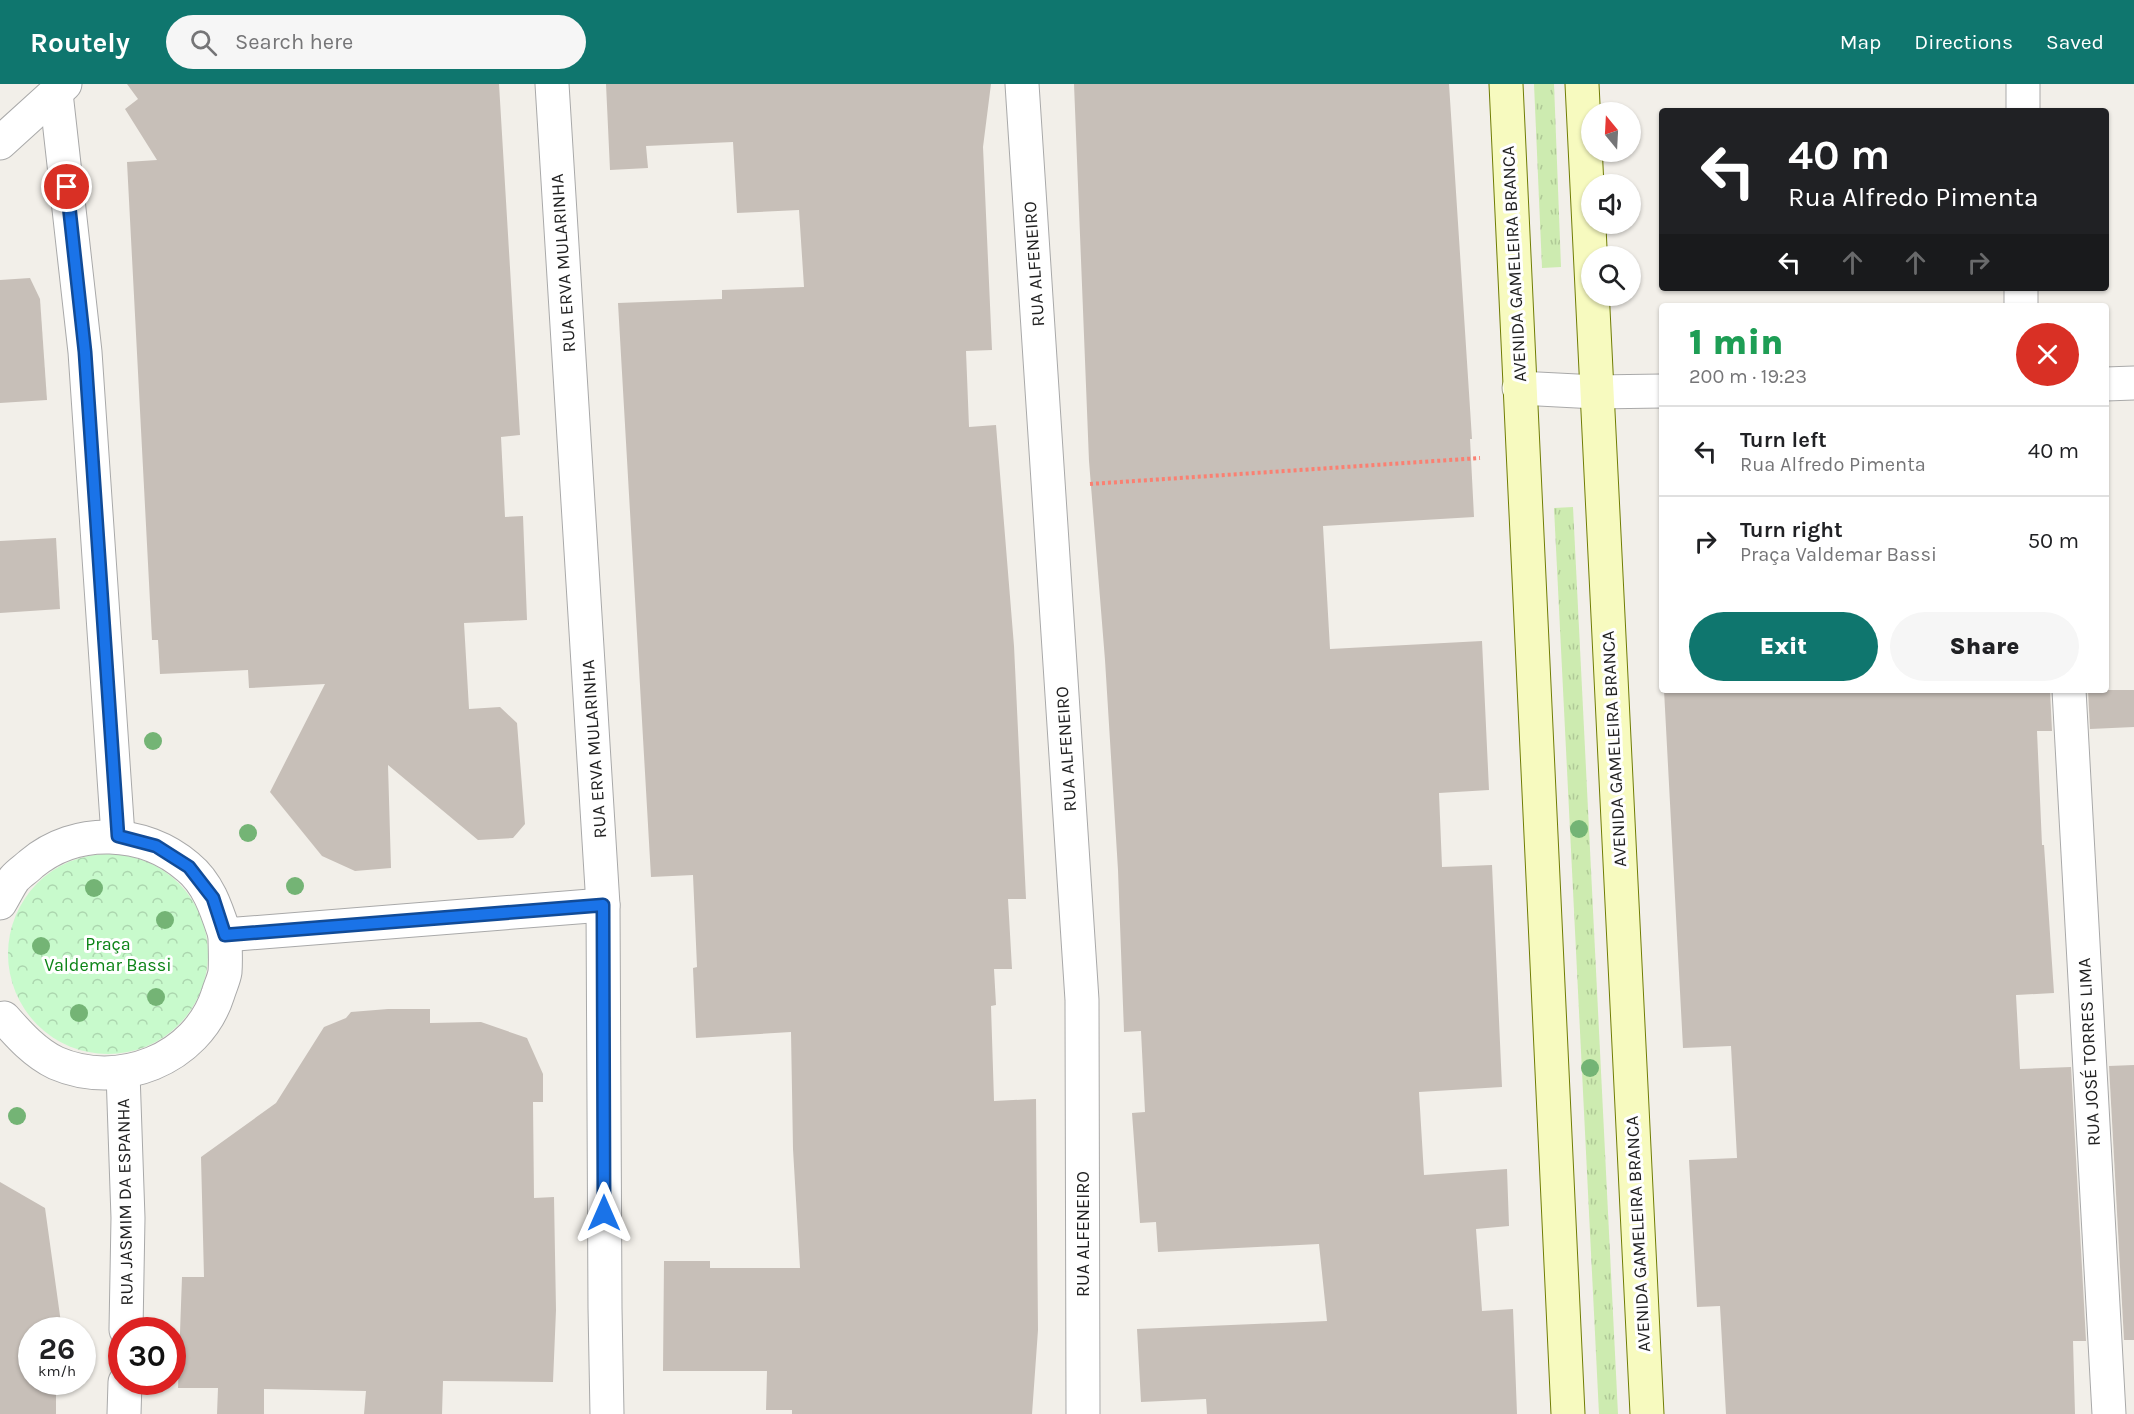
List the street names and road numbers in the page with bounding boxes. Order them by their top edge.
street label: AVENIDA GAMELEIRA BRANCA [1497,145,1531,383]
street label: RUA ERVA MULARINHA [546,173,580,353]
street label: RUA ALFENEIRO [1019,200,1049,328]
street label: AVENIDA GAMELEIRA BRANCA [1597,630,1631,868]
street label: RUA ERVA MULARINHA [577,659,611,839]
street label: RUA ALFENEIRO [1051,685,1081,813]
street label: RUA JOSÉ TORRES LIMA [2072,957,2105,1147]
street label: RUA JASMIM DA ESPANHA [112,1098,138,1306]
street label: AVENIDA GAMELEIRA BRANCA [1621,1115,1655,1353]
street label: RUA ALFENEIRO [1072,1171,1094,1297]

